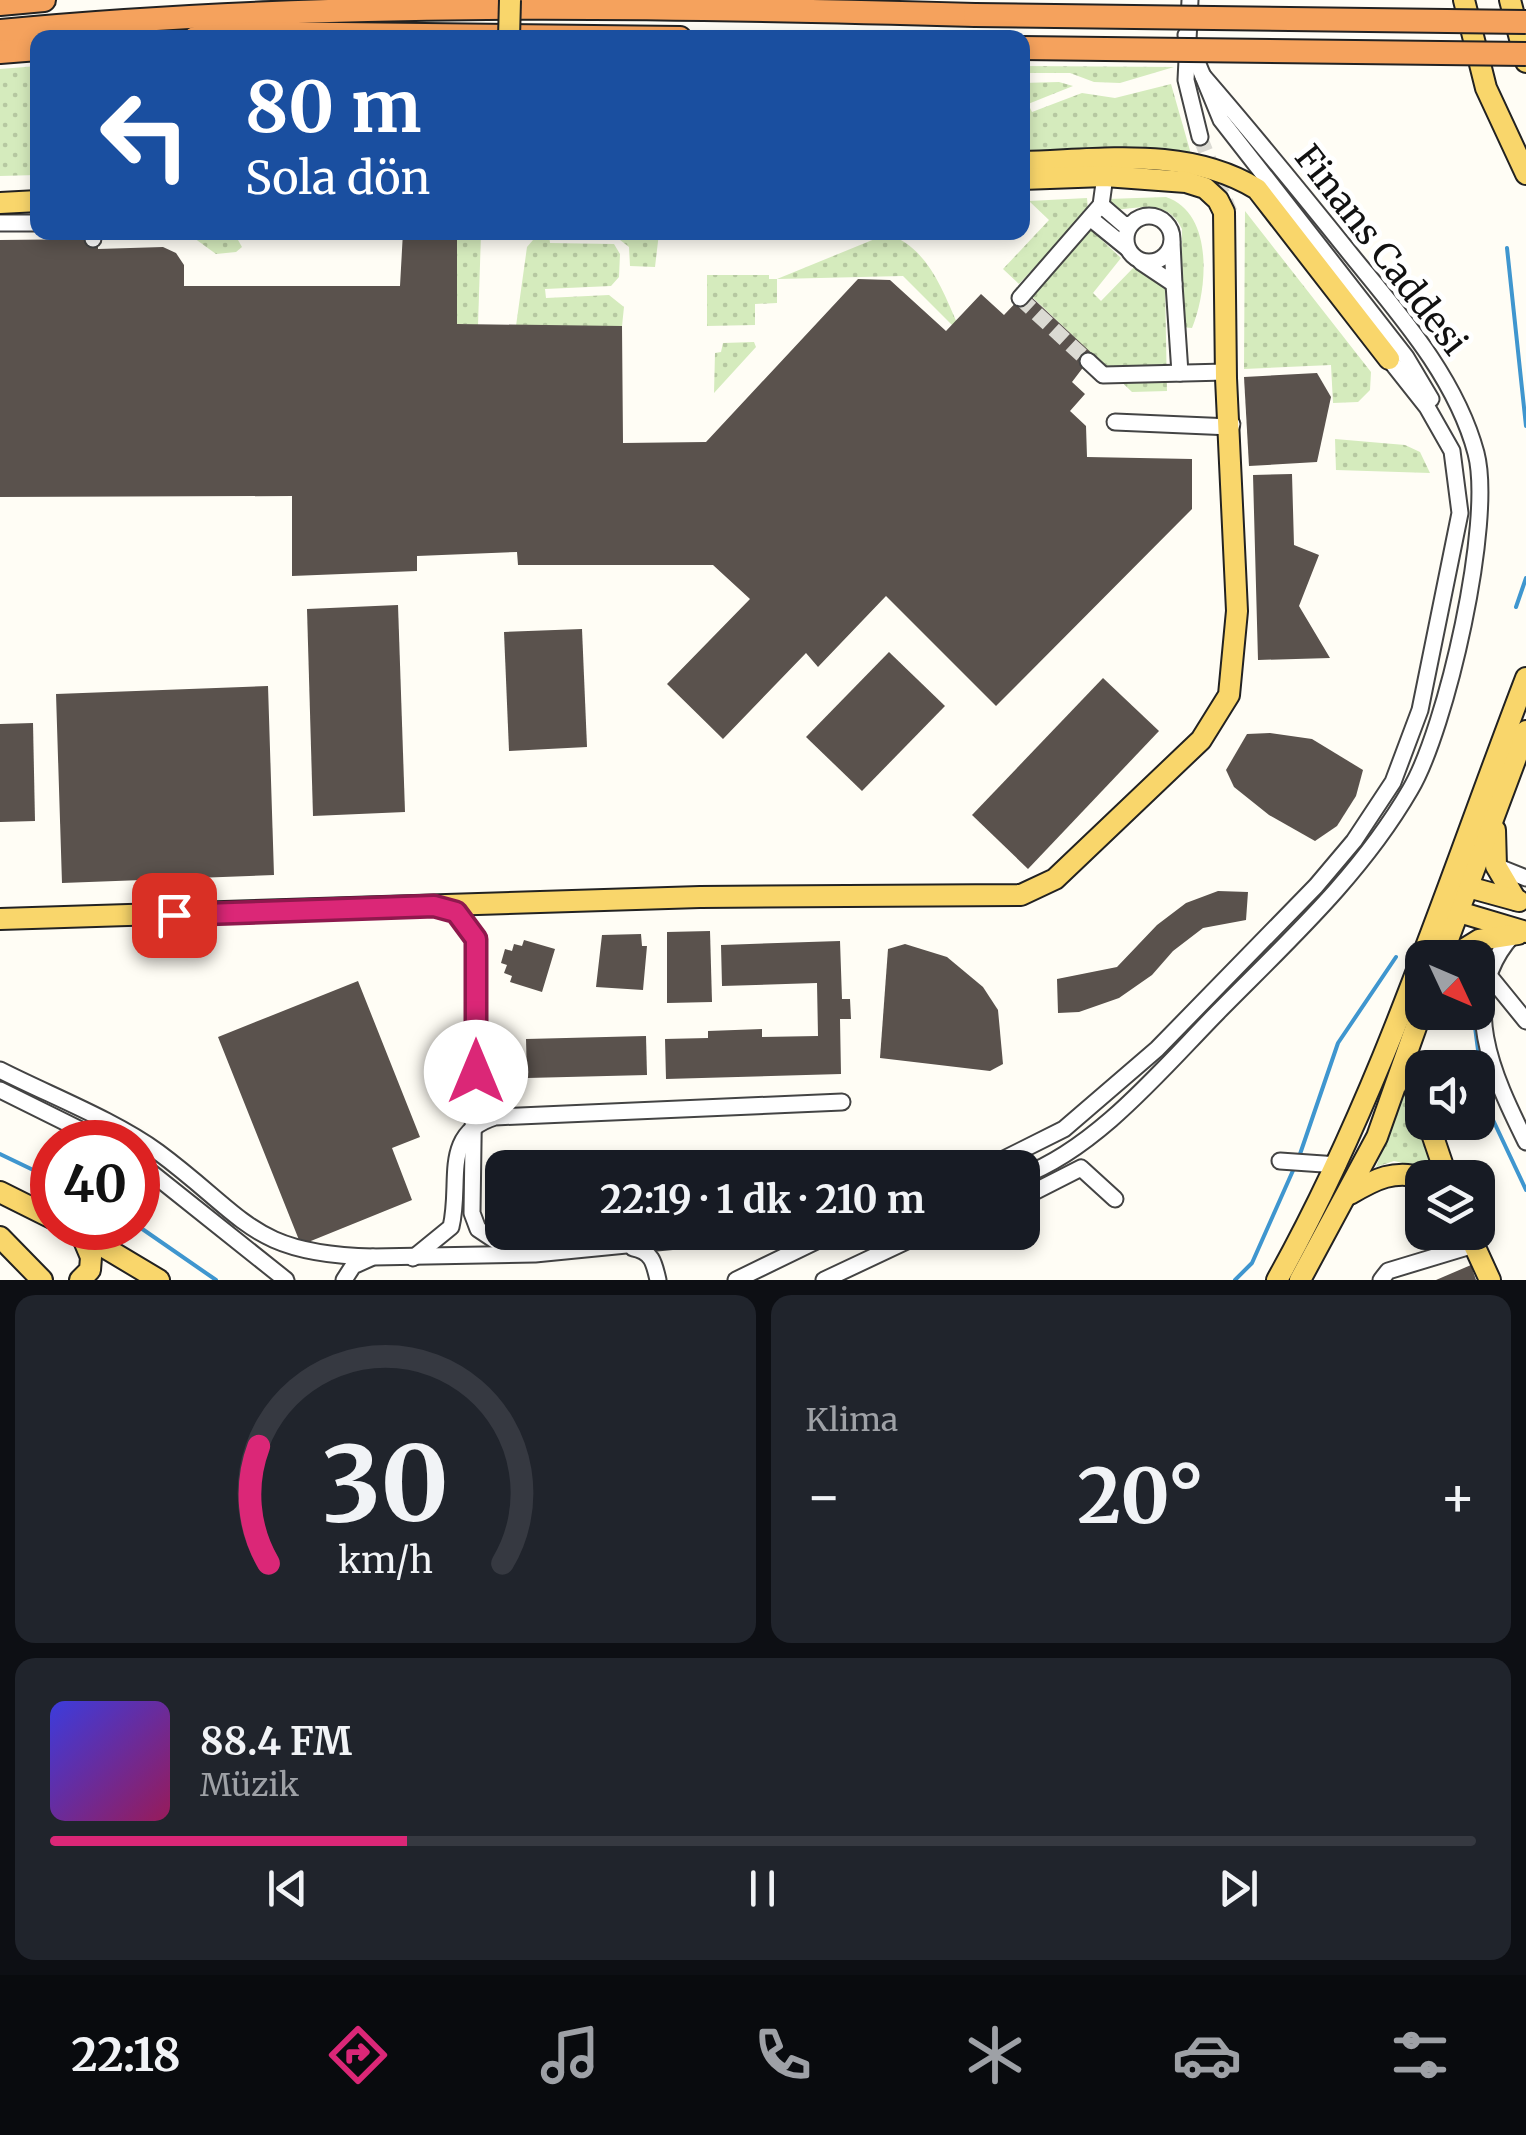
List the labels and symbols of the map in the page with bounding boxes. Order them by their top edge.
street label: Finans Caddesi [1285,136,1477,364]
pin [132,873,217,958]
north arrow [1405,940,1495,1030]
position arrow [424,1020,528,1124]
speed limit sign: 40 [30,1120,160,1250]

